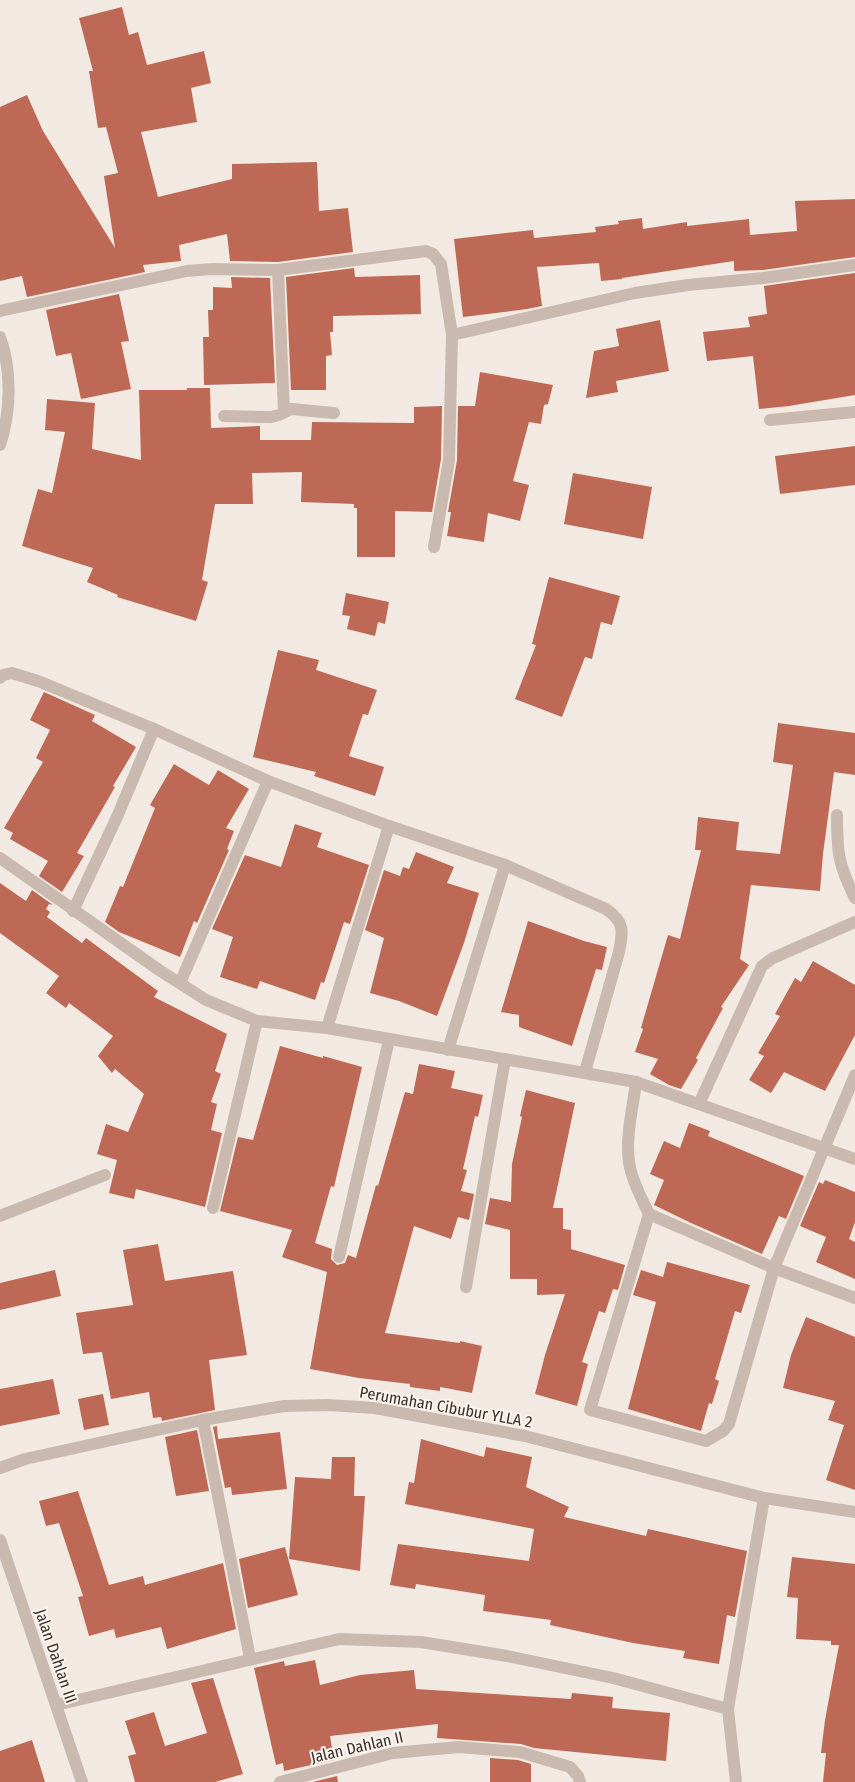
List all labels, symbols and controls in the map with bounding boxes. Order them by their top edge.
street label: Perumahan Cibubur YLLA 2 [358,1382,534,1432]
street label: Jalan Dahlan III [31,1606,81,1706]
street label: Jalan Dahlan II [309,1727,405,1767]

